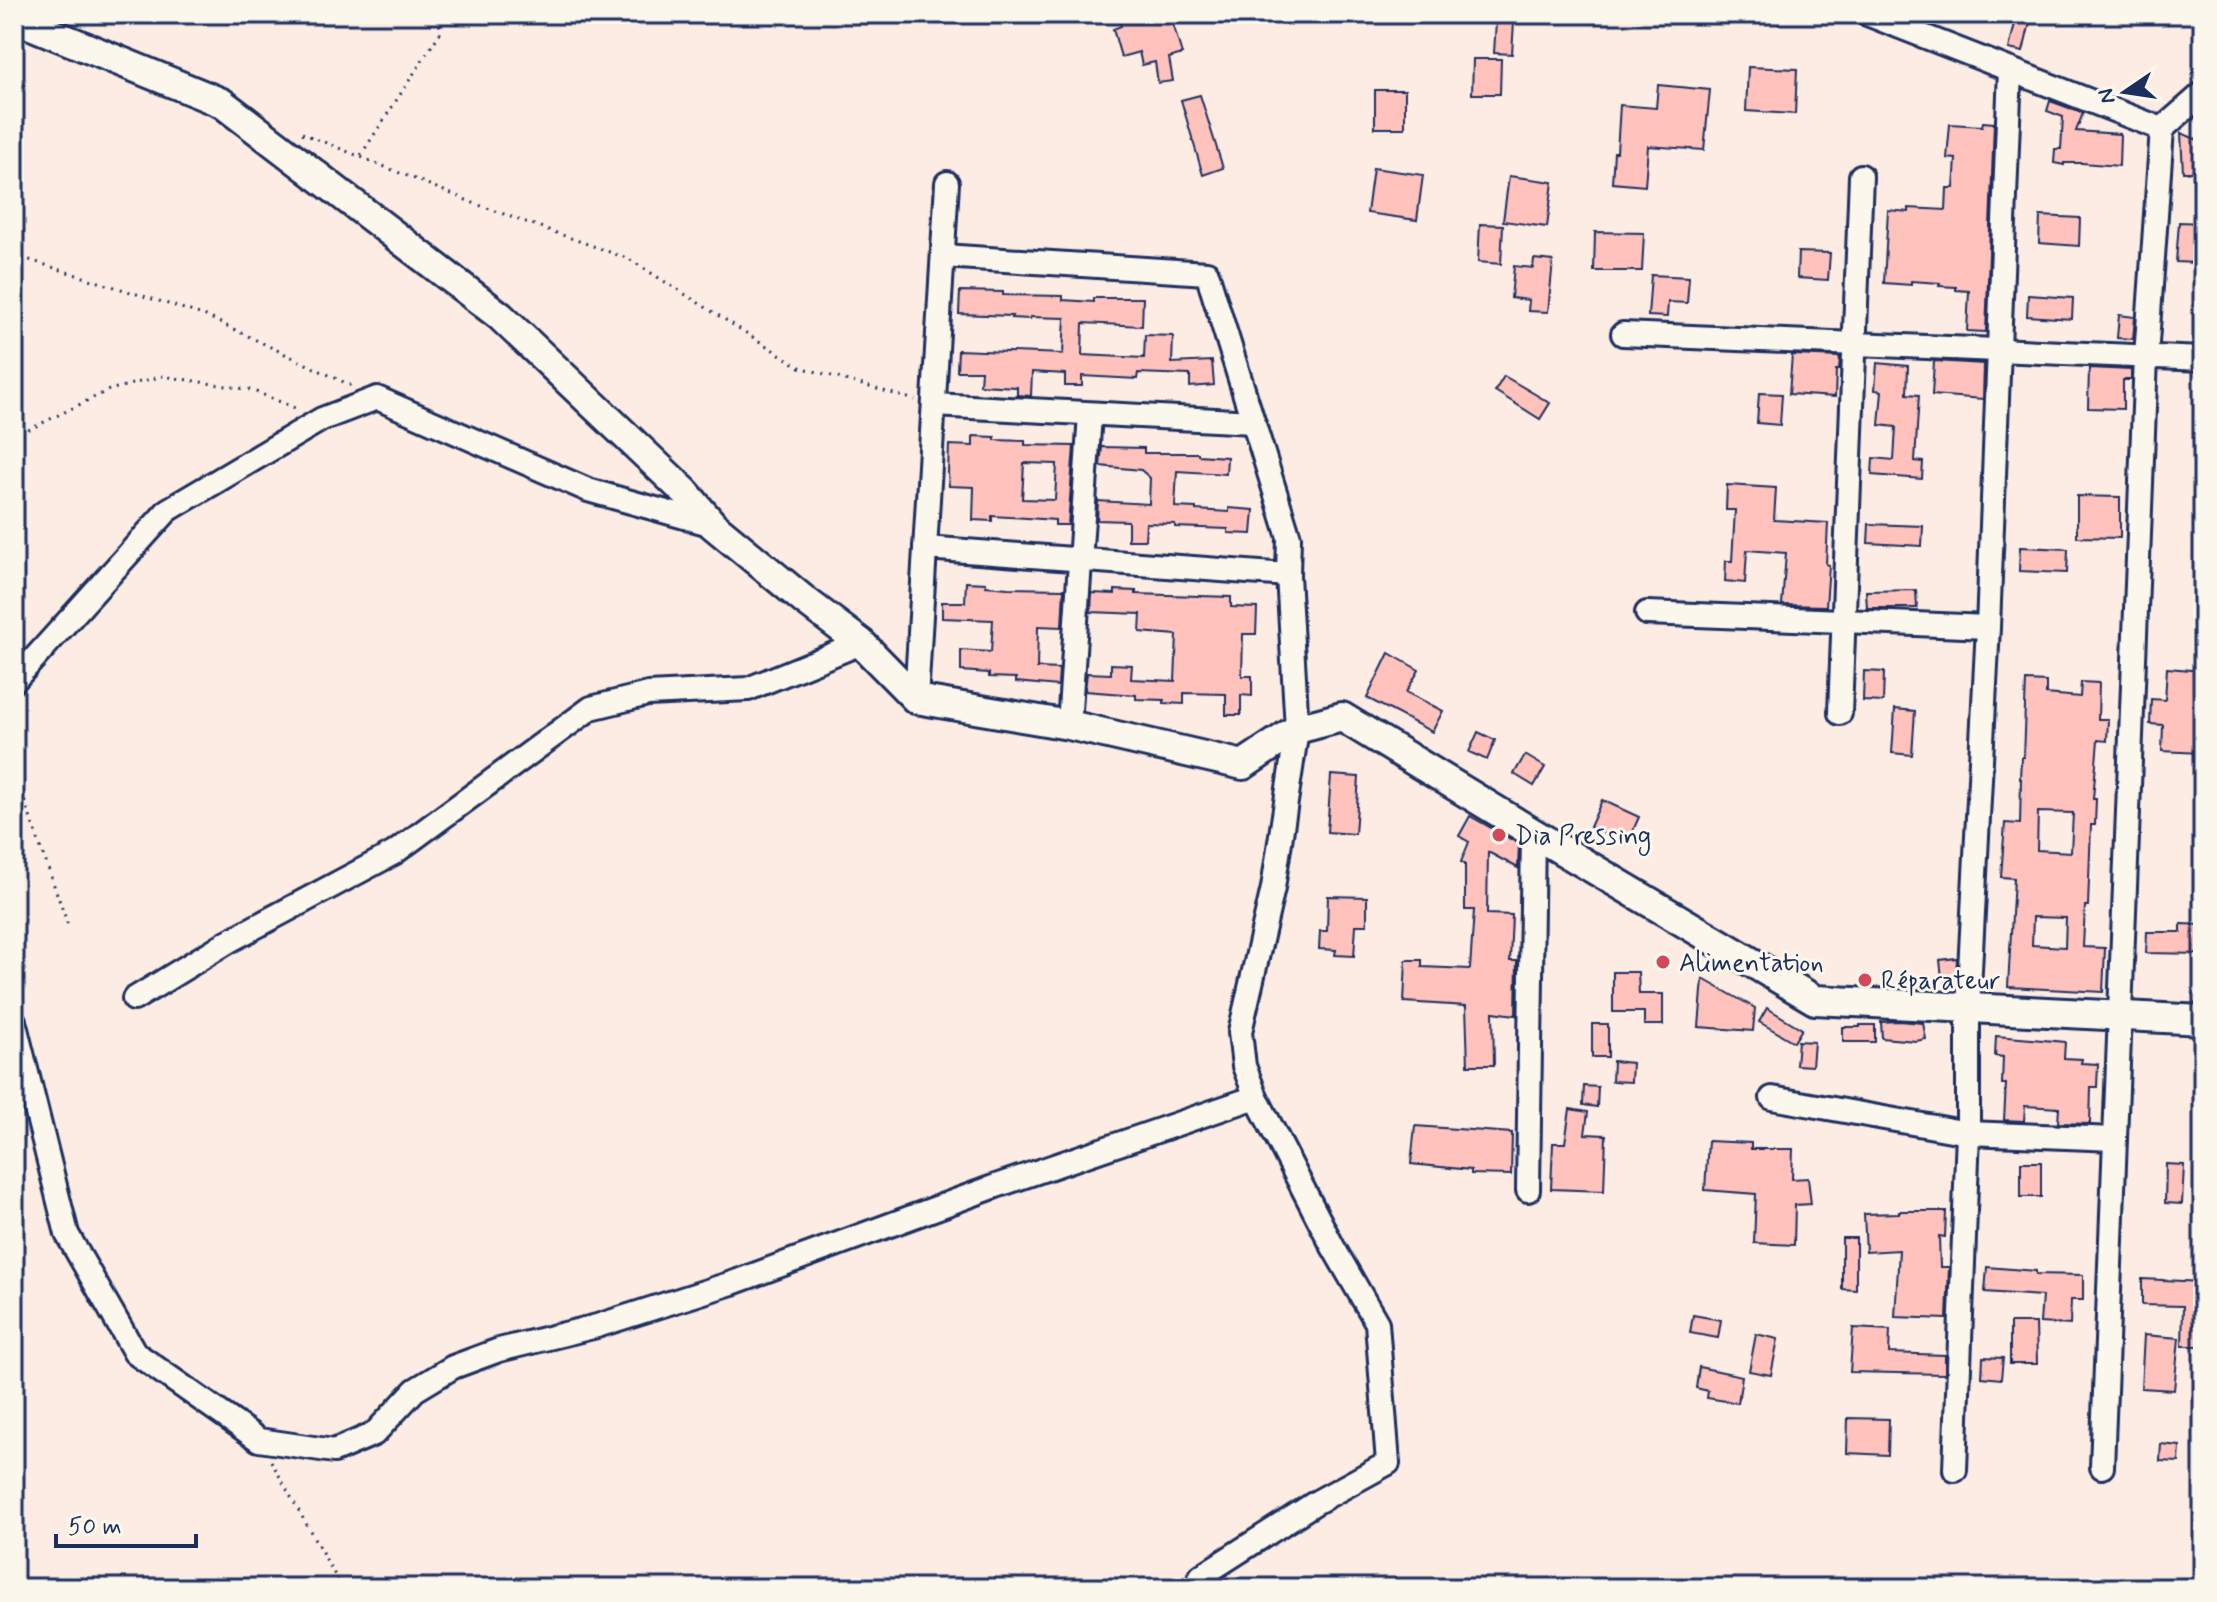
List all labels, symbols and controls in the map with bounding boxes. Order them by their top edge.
north arrow [2085,52,2165,132]
text: N [2092,86,2123,106]
place label: Dia Pressing [1515,820,1651,856]
marker: Dia Pressing [1490,826,1508,844]
place label: Alimentation [1679,947,1823,981]
marker: Alimentation [1654,953,1672,971]
place label: Réparateur [1881,965,2000,999]
marker: Réparateur [1856,971,1874,989]
scale bar [56,1498,196,1548]
text: 50 m [68,1512,122,1543]

